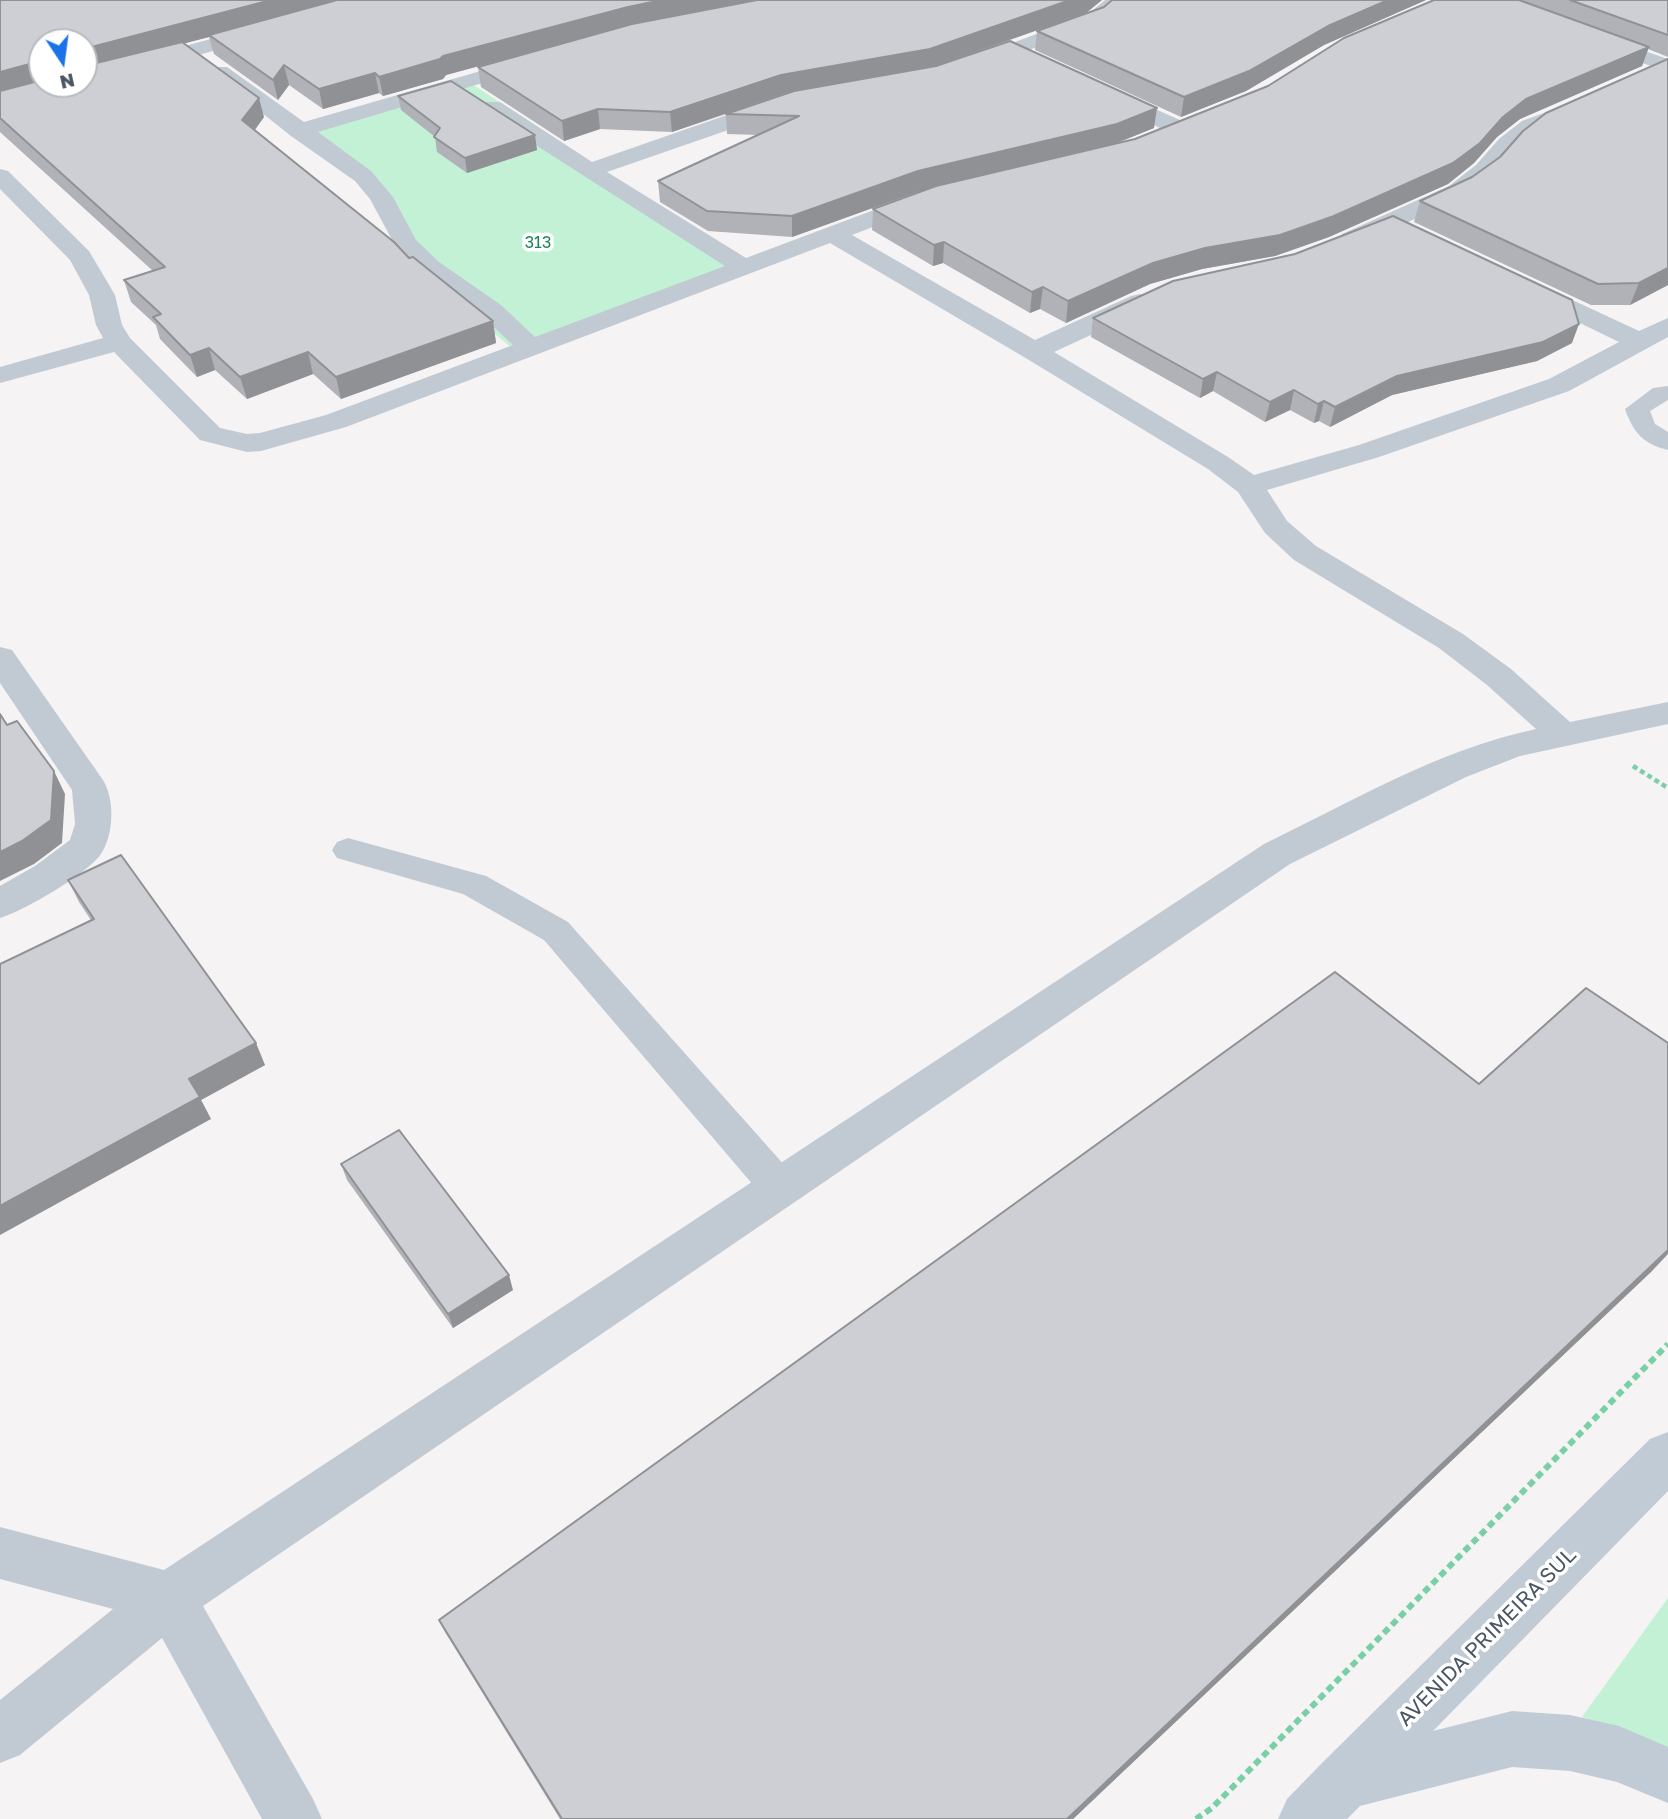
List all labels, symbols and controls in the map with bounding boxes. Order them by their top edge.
north arrow [28,28,98,98]
text: N [58,69,77,95]
park label: 313 [525,233,551,253]
street label: AVENIDA PRIMEIRA SUL [1393,1543,1581,1731]

